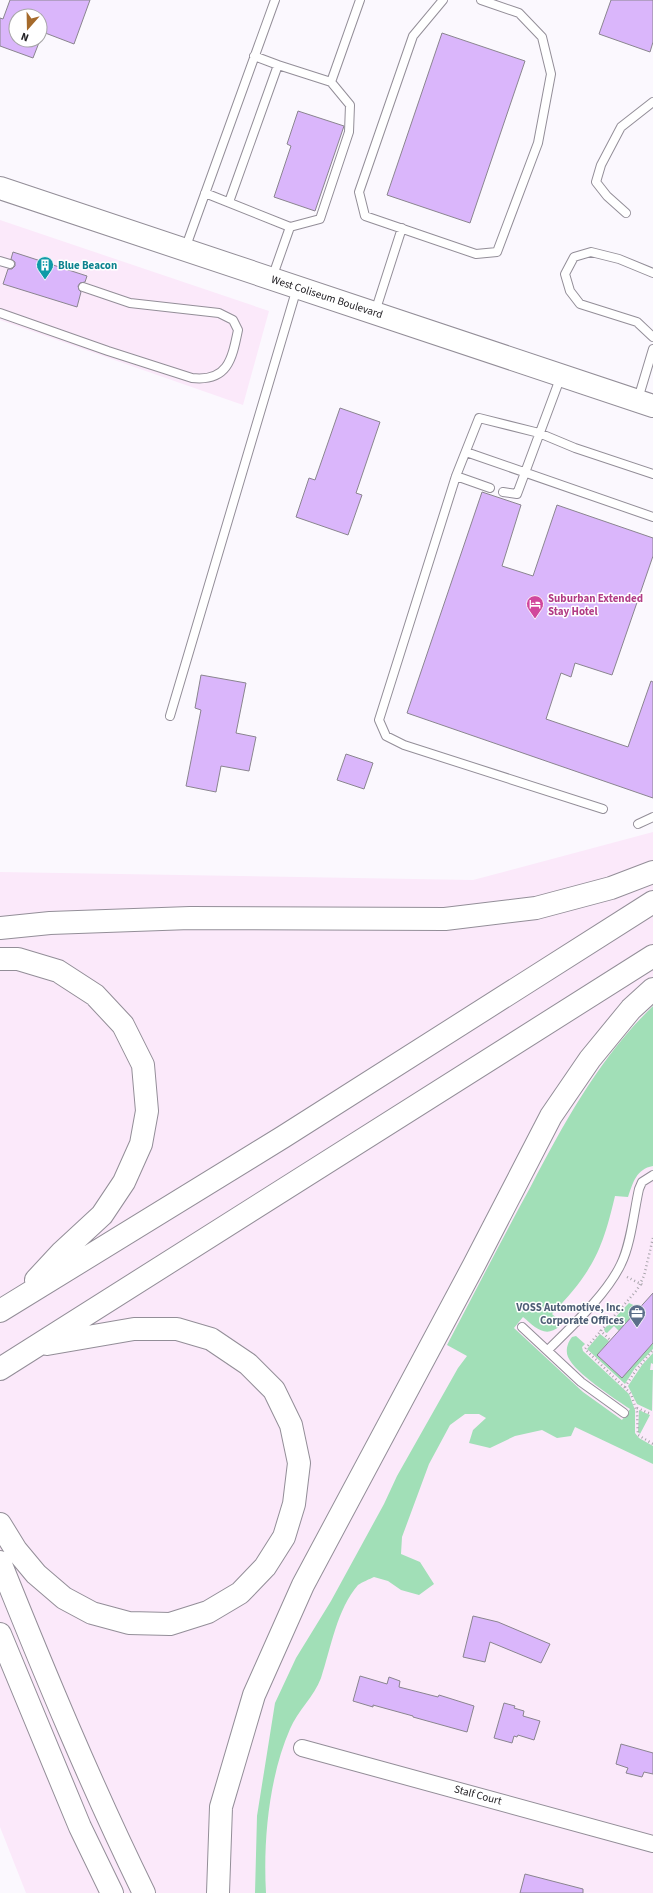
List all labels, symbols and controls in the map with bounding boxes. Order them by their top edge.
north arrow [8,8,48,48]
text: N [19,29,31,45]
building icon: Blue Beacon [35,255,55,280]
place label: Blue Beacon [58,258,117,273]
street label: West Coliseum Boulevard [269,272,385,322]
place label: Suburban Extended Stay Hotel [548,591,643,619]
hotel icon: Suburban Extended Stay Hotel [525,594,545,619]
place label: VOSS Automotive, Inc. Corporate Offices [515,1300,624,1328]
office icon: VOSS Automotive, Inc. Corporate Offices [627,1303,647,1328]
street label: Stalf Court [453,1781,504,1809]

